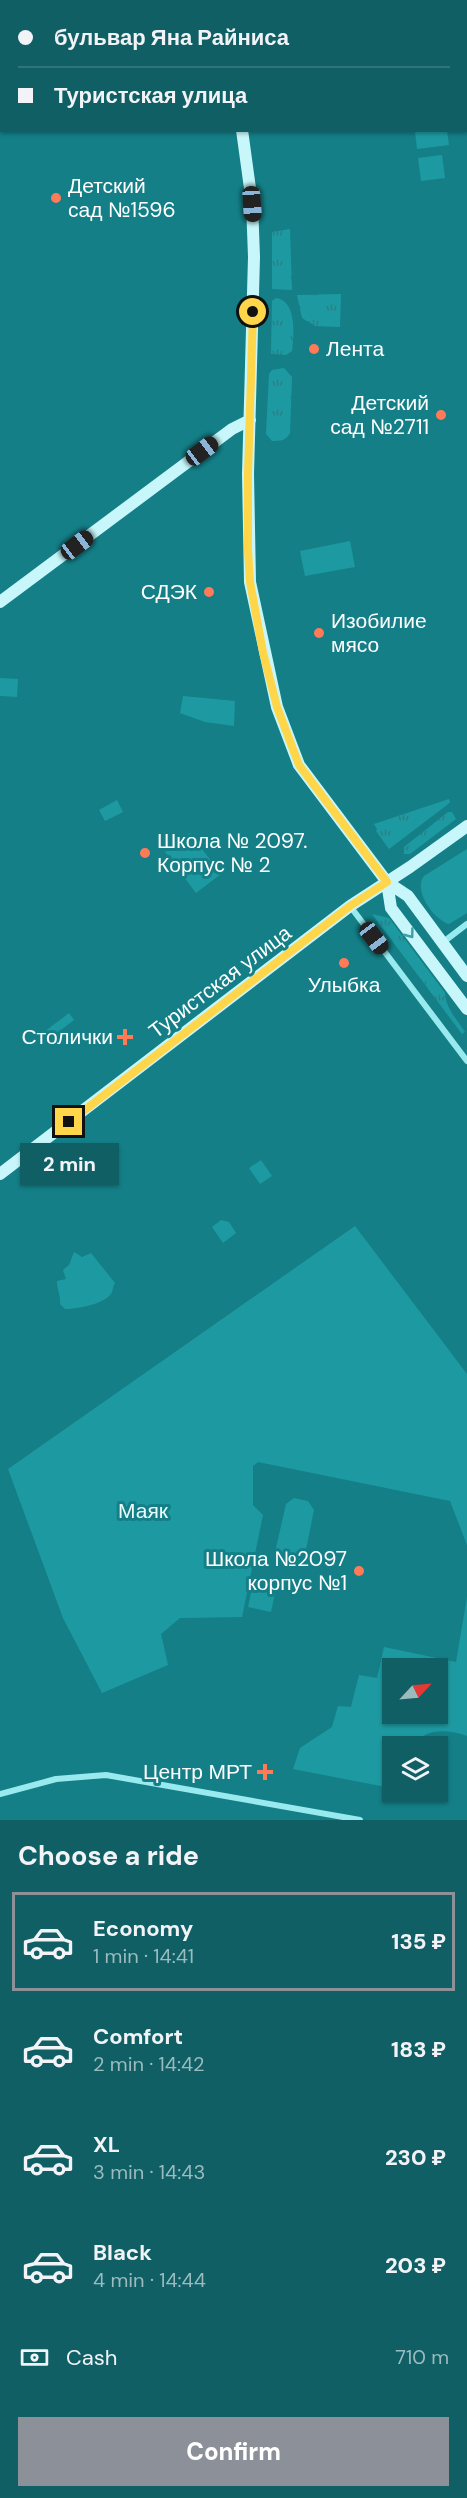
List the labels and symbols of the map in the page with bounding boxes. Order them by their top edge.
place label: Детский сад №1596 [68,172,176,224]
car [242,185,262,223]
marker: Детский сад №1596 [49,191,63,205]
route start [239,298,266,325]
place label: Лента [326,335,384,363]
marker: Лента [307,342,321,356]
place label: Детский сад №2711 [330,389,429,441]
marker: Детский сад №2711 [434,408,448,422]
car [182,433,222,469]
car [57,527,97,563]
place label: СДЭК [141,578,198,606]
marker: СДЭК [202,585,216,599]
place label: Изобилие мясо [331,607,427,659]
marker: Изобилие мясо [312,626,326,640]
place label: Школа № 2097. Корпус № 2 [157,827,308,879]
marker: Школа № 2097. Корпус № 2 [138,846,152,860]
car [356,918,392,958]
street label: Туристская улица [143,919,297,1045]
one-way arrow [403,927,414,938]
marker: Улыбка [337,956,351,970]
place label: Улыбка [308,971,381,999]
place label: Столички [21,1023,113,1051]
marker: Столички [118,1030,132,1044]
route end [55,1108,82,1135]
callout: 2 min [20,1143,118,1185]
park label: Маяк [118,1497,169,1525]
place label: Школа №2097 корпус №1 [205,1545,347,1597]
marker: Школа №2097 корпус №1 [352,1564,366,1578]
north arrow [382,1658,448,1724]
place label: Центр МРТ [143,1758,252,1786]
marker: Центр МРТ [256,1763,274,1781]

